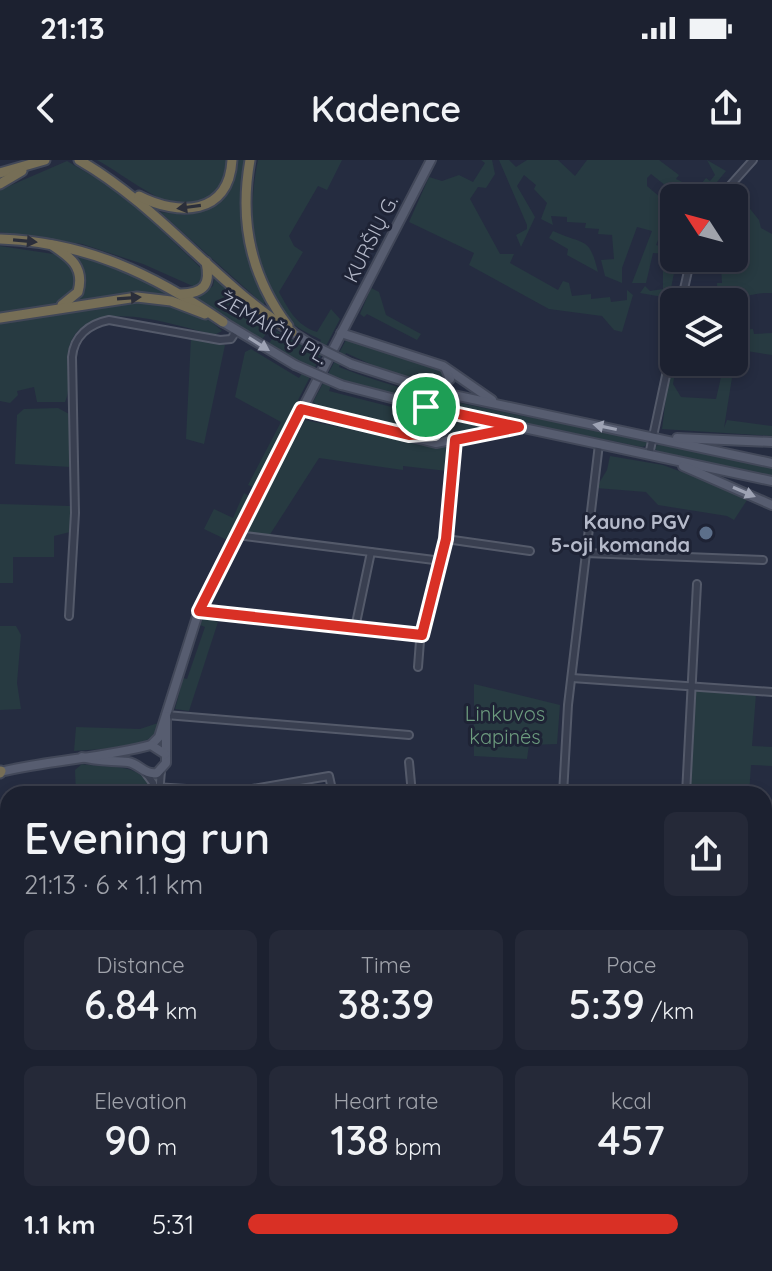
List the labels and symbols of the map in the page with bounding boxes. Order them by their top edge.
north arrow [660,184,748,272]
street label: KURŠIŲ G. [338,191,403,286]
one-way arrow [176,201,201,214]
one-way arrow [13,234,38,247]
street label: ŽEMAIČIŲ PL. [214,286,333,369]
one-way arrow [117,291,142,304]
one-way arrow [248,337,270,351]
pin [392,373,460,441]
one-way arrow [592,420,617,433]
one-way arrow [732,486,755,499]
place label: Kauno PGV 5-oji komanda [551,509,690,557]
marker: Kauno PGV 5-oji komanda [697,524,715,542]
park label: Linkuvos kapinės [465,701,545,749]

